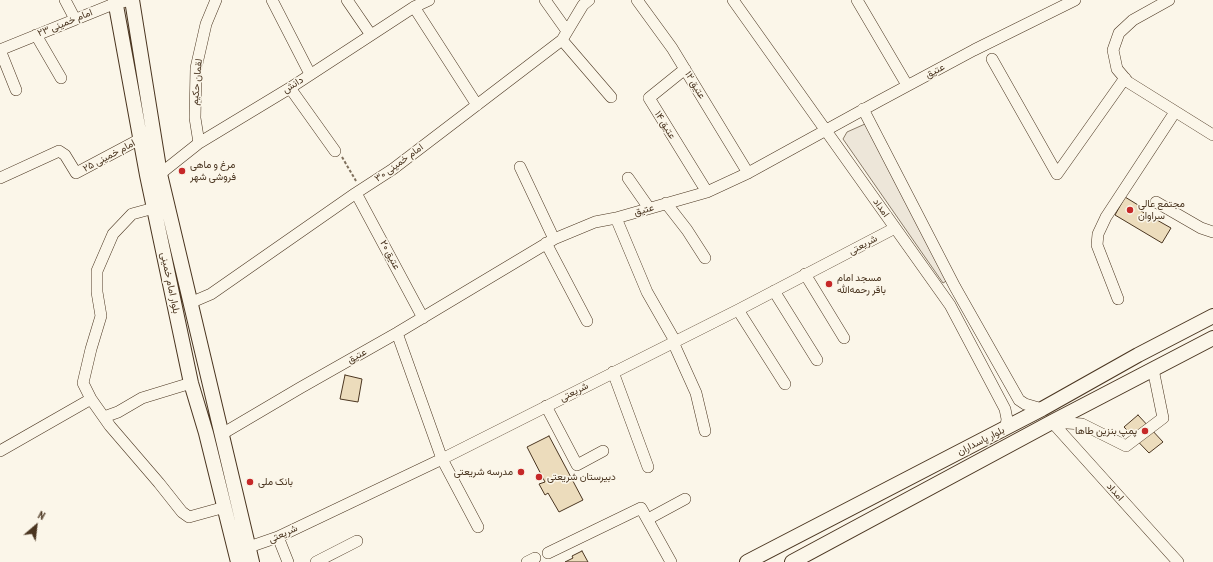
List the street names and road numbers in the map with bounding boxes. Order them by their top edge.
street label: امام خمینی ۲۳ [36,7,94,39]
street label: لقمان حکیم [189,58,205,106]
street label: عتیق [923,61,947,81]
street label: عتیق ۱۲ [682,69,708,101]
street label: دانش [280,74,306,96]
street label: عتیق ۱۴ [652,109,678,141]
street label: امام خمینی ۲۵ [81,137,137,175]
street label: امام خمینی ۳۰ [372,141,426,185]
street label: امداد [870,196,892,220]
street label: عتیق [633,201,655,219]
street label: شریعتی [847,233,879,257]
street label: عتیق ۲۰ [377,238,403,272]
street label: بلوار امام خمینی [158,251,182,315]
street label: عتیق [345,346,369,366]
street label: شریعتی [558,380,590,404]
street label: بلوار پاسداران [955,424,1007,458]
street label: امداد [1104,481,1126,503]
street label: شریعتی [267,522,299,546]

